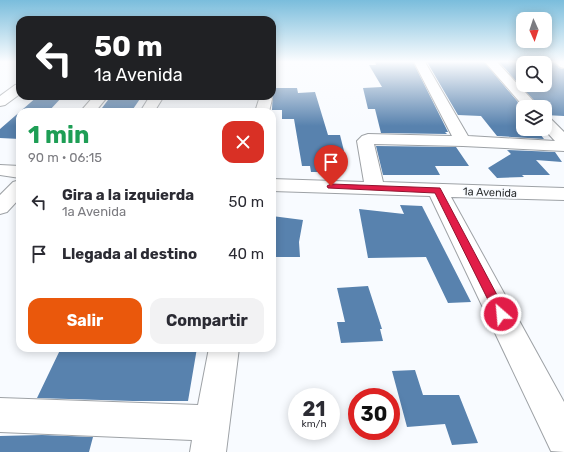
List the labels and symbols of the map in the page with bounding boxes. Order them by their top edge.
north arrow [516,12,552,48]
pin [314,145,348,186]
street label: 1a Avenida [463,185,517,200]
position arrow [480,293,522,335]
speed limit sign: 30 [348,388,400,440]

